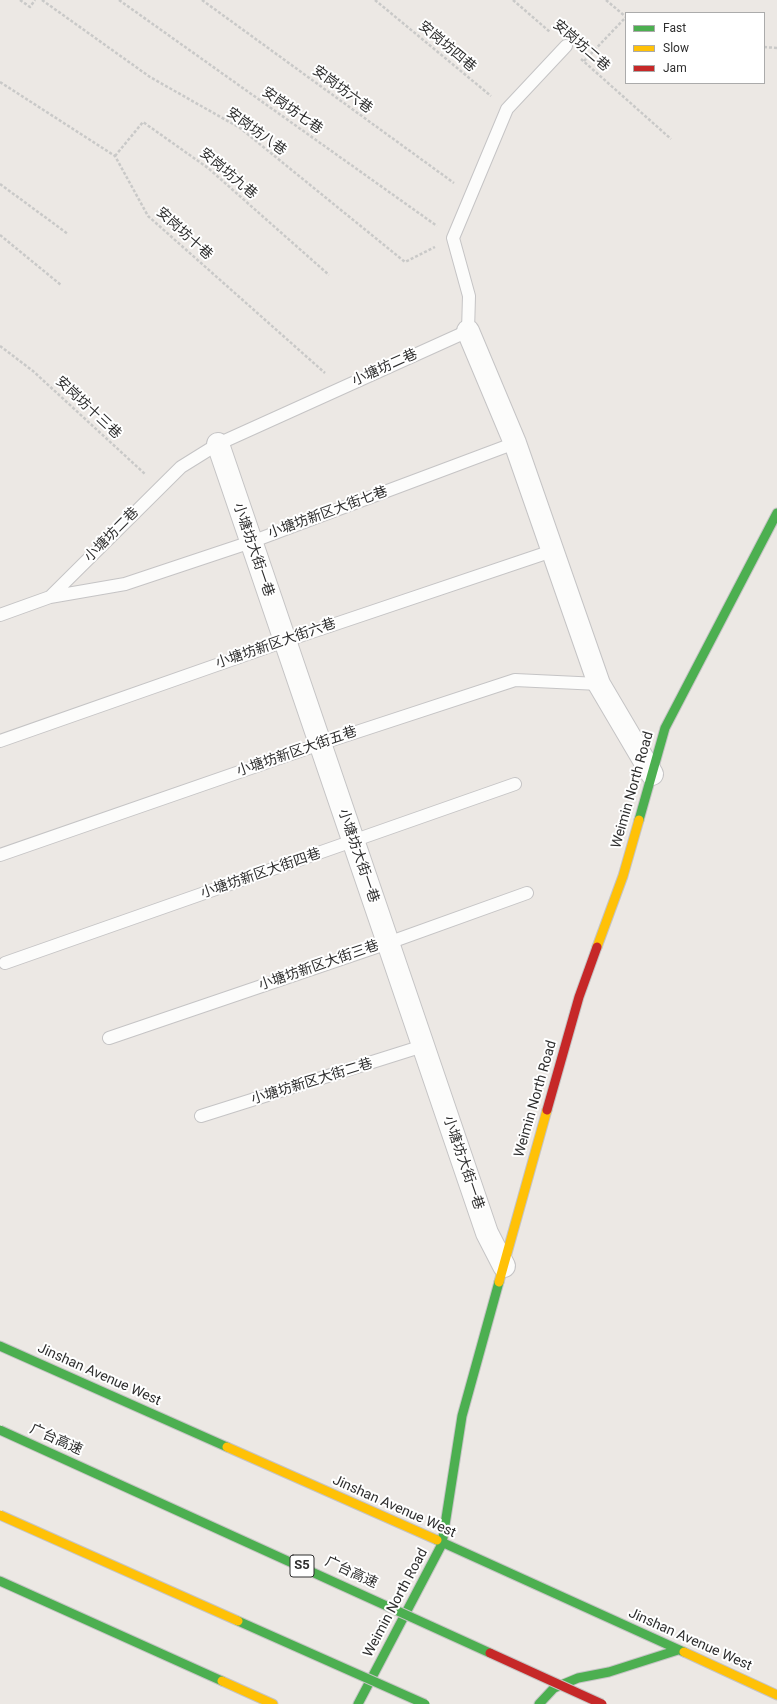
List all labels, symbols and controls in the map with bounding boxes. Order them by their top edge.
legend [625,12,765,84]
street label: 安岗坊二巷 [549,17,613,75]
street label: 安岗坊四巷 [415,18,479,76]
text: Fast [663,21,686,35]
text: Slow [663,41,689,55]
text: Jam [663,61,687,75]
street label: 安岗坊六巷 [309,63,375,117]
street label: 安岗坊七巷 [259,84,325,138]
street label: 安岗坊八巷 [223,105,289,159]
street label: 安岗坊九巷 [196,145,260,203]
street label: 安岗坊十巷 [152,204,216,264]
street label: 小塘坊二巷 [350,346,420,390]
street label: 安岗坊十三巷 [52,373,124,443]
street label: 小塘坊新区大街七巷 [266,484,390,542]
street label: 小塘坊大街一巷 [229,501,277,599]
street label: 小塘坊二巷 [81,504,143,566]
street label: 小塘坊新区大街六巷 [214,616,338,672]
street label: 小塘坊新区大街五巷 [235,724,359,780]
street label: Weimin North Road [608,730,658,850]
street label: 小塘坊大街一巷 [334,807,382,905]
street label: 小塘坊新区大街四巷 [199,846,323,902]
street label: 小塘坊新区大街三巷 [257,938,381,994]
street label: Weimin North Road [511,1039,561,1159]
street label: 小塘坊新区大街二巷 [249,1056,375,1108]
street label: 小塘坊大街一巷 [439,1114,487,1212]
street label: Jinshan Avenue West [35,1340,163,1410]
street label: 广台高速 [27,1421,85,1459]
street label: Jinshan Avenue West [330,1472,458,1542]
street label: Weimin North Road [360,1546,432,1660]
street label: 广台高速 [322,1554,380,1592]
road number: S5 [290,1555,314,1577]
street label: Jinshan Avenue West [626,1605,754,1675]

